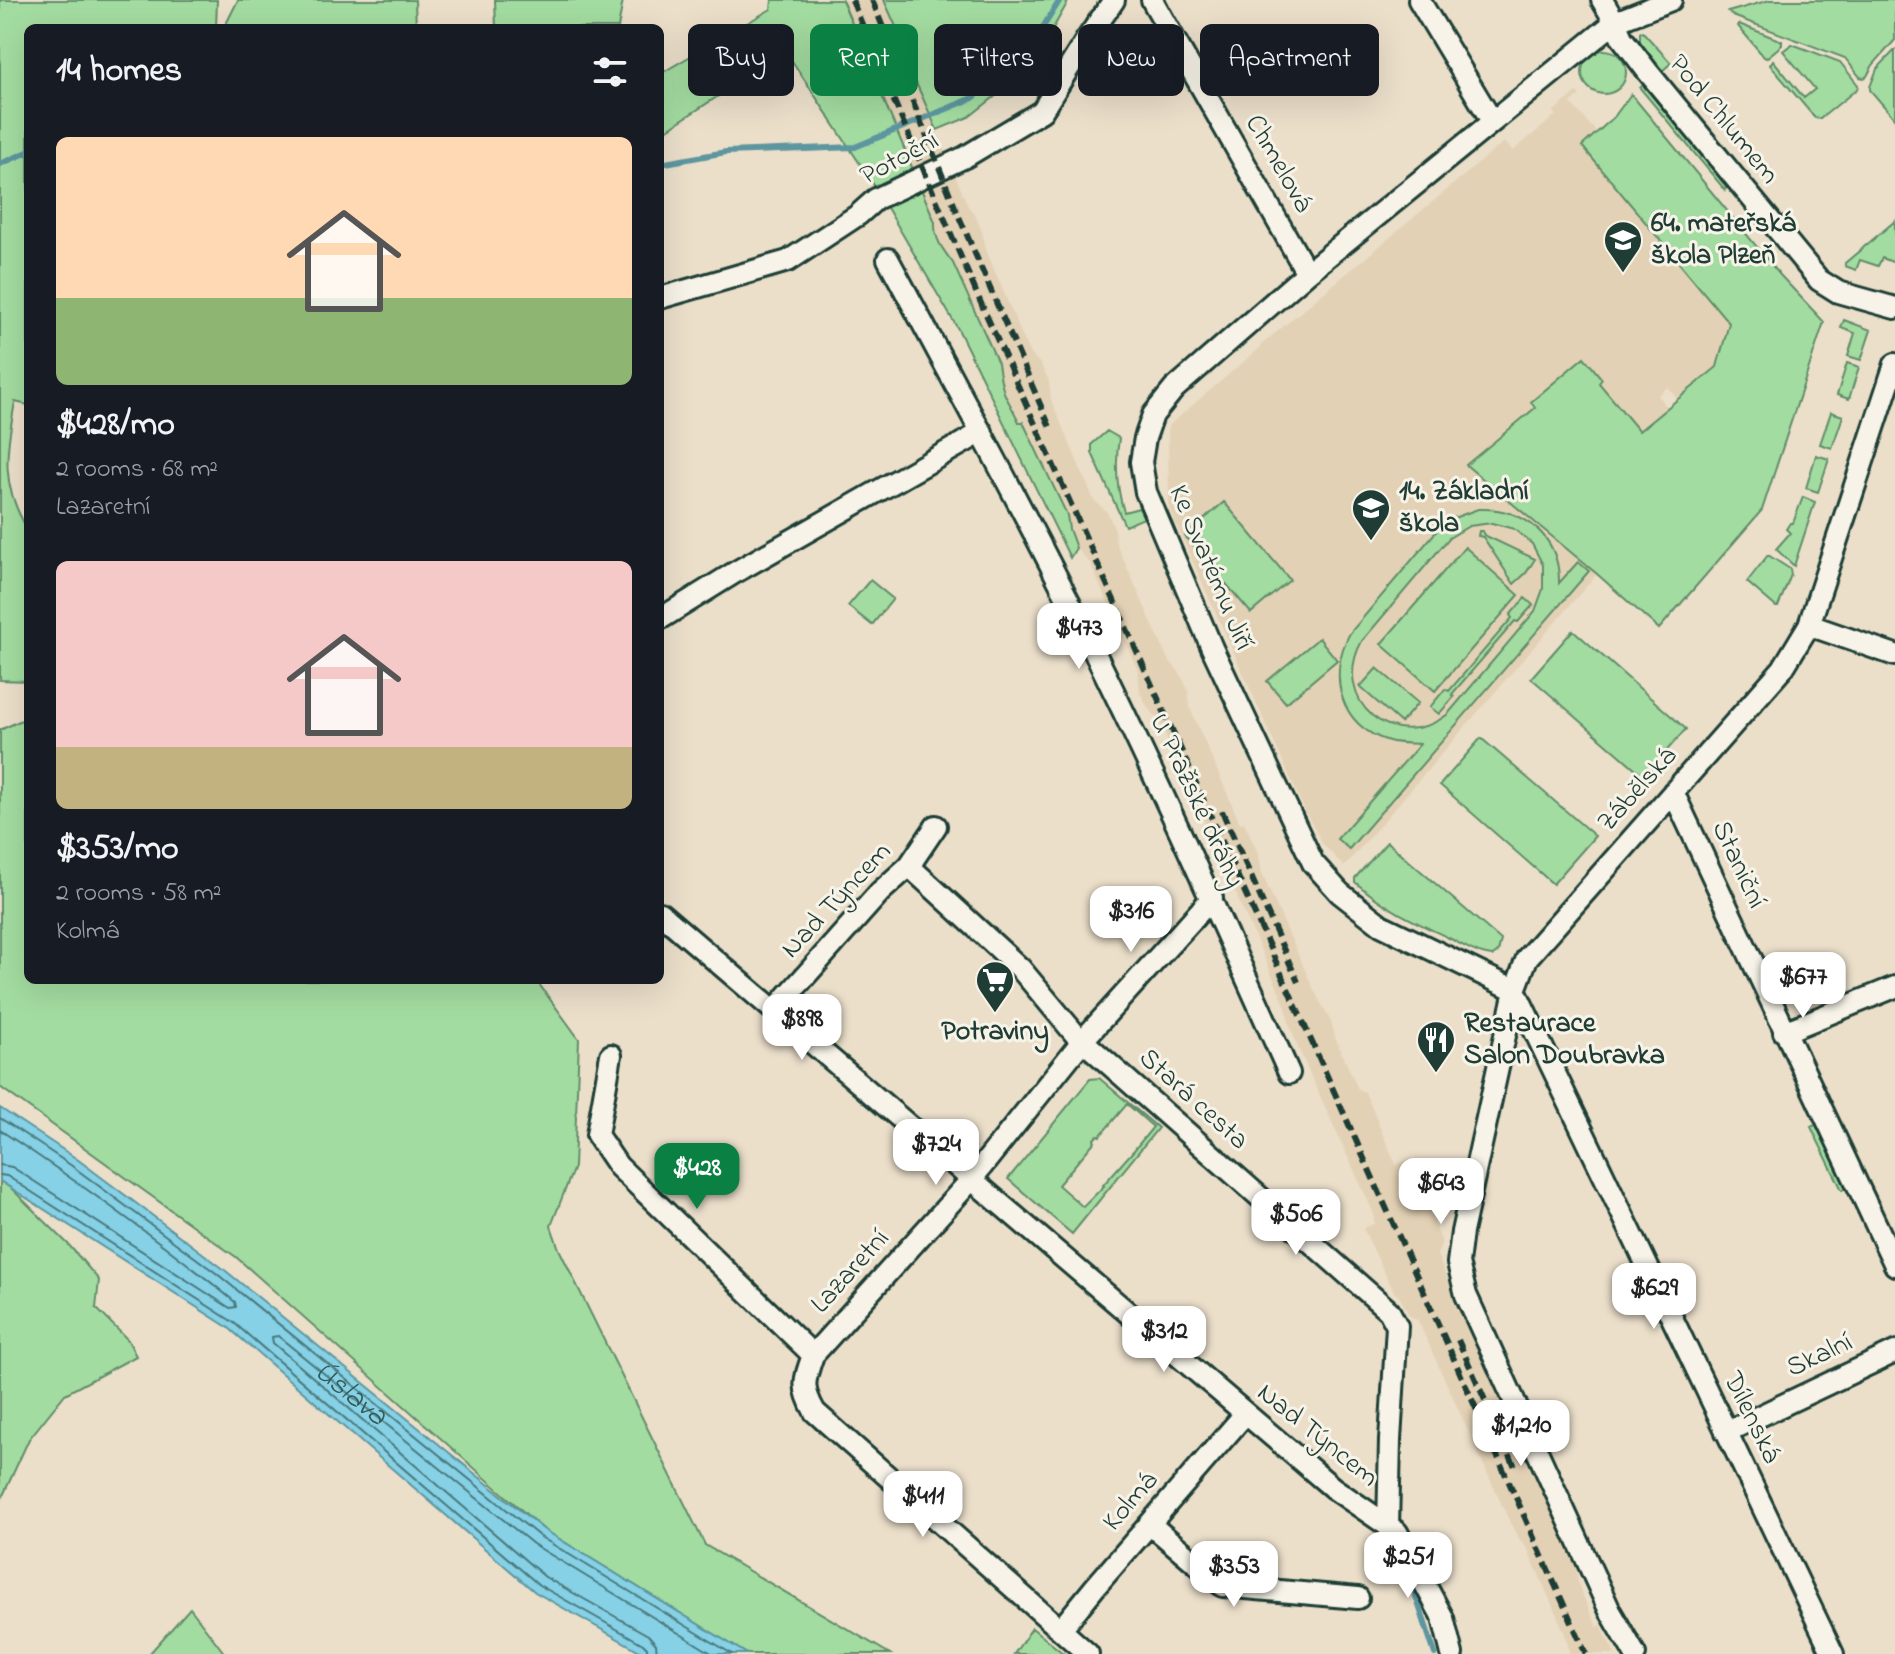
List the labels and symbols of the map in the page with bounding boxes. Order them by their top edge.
street label: Pod Chlumem [1658,46,1788,194]
street label: Chmelová [1233,107,1323,221]
street label: Potoční [853,121,947,197]
place label: 64. mateřská škola Plzeň [1651,204,1797,277]
school or university icon: 64. mateřská škola Plzeň [1602,219,1644,274]
place label: 14. Základní škola [1399,472,1529,545]
street label: Ke Svatému Jiří [1157,479,1263,657]
school or university icon: 14. Základní škola [1350,487,1392,542]
pin: $473 [1032,603,1126,671]
street label: U Pražské dráhy [1138,707,1254,895]
street label: Zábělská [1588,738,1688,842]
street label: Staniční [1700,814,1776,916]
street label: Nad Týncem [772,833,902,969]
pin: $316 [1084,886,1178,954]
pin: $677 [1756,952,1850,1020]
supermarket icon: Potraviny [974,959,1016,1014]
pin: $898 [755,994,849,1062]
place label: Restaurace Salon Doubravka [1464,1004,1665,1077]
place label: Potraviny [941,1012,1049,1053]
restaurant icon: Restaurace Salon Doubravka [1415,1019,1457,1074]
street label: Stará cesta [1129,1039,1257,1161]
pin: $724 [889,1119,983,1187]
pin: $428 [650,1143,744,1211]
pin: $643 [1394,1158,1488,1226]
pin: $506 [1249,1189,1343,1257]
street label: Lazaretní [802,1220,900,1324]
pin: $629 [1607,1263,1701,1331]
pin: $312 [1117,1306,1211,1374]
street label: Skalní [1780,1323,1860,1389]
water label: Úslava [304,1351,397,1438]
street label: Dílenská [1711,1364,1791,1471]
street label: Nad Týncem [1247,1374,1387,1498]
pin: $1,210 [1456,1400,1586,1468]
street label: Kolmá [1093,1463,1169,1541]
pin: $411 [876,1471,970,1539]
pin: $251 [1361,1532,1455,1600]
pin: $353 [1187,1541,1281,1609]

